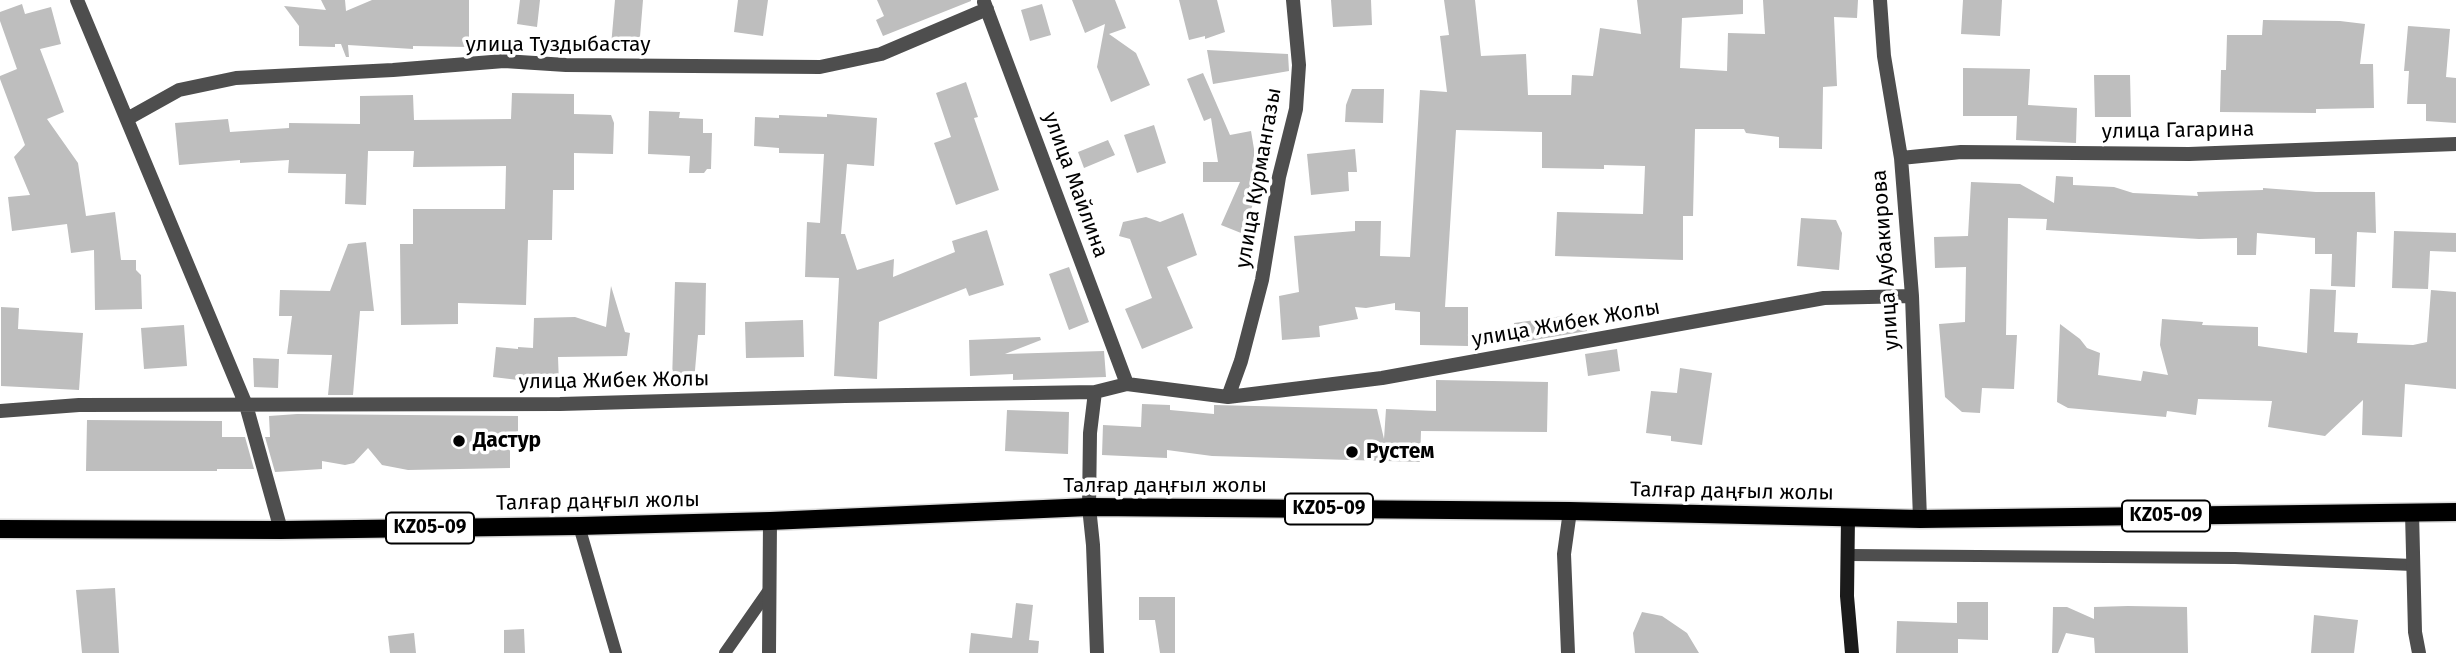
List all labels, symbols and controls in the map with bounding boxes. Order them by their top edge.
street label: улица Туздыбастау [465,32,651,58]
street label: улица Курмангазы [1231,86,1287,270]
street label: улица Майлина [1037,109,1113,261]
street label: улица Гагарина [2101,117,2255,145]
street label: улица Аубакирова [1867,169,1905,351]
street label: улица Жибек Жолы [1470,295,1662,353]
street label: улица Жибек Жолы [519,367,709,395]
place label: Дастур [473,428,541,454]
marker: Дастур [451,433,467,449]
place label: Рустем [1366,439,1434,465]
marker: Рустем [1344,444,1360,460]
street label: Талғар даңғыл жолы [1063,473,1267,499]
street label: Талғар даңғыл жолы [1630,478,1834,506]
street label: Талғар даңғыл жолы [496,488,700,516]
road number: KZ05-09 [1285,494,1373,524]
road number: KZ05-09 [2122,500,2210,531]
road number: KZ05-09 [386,512,474,544]

